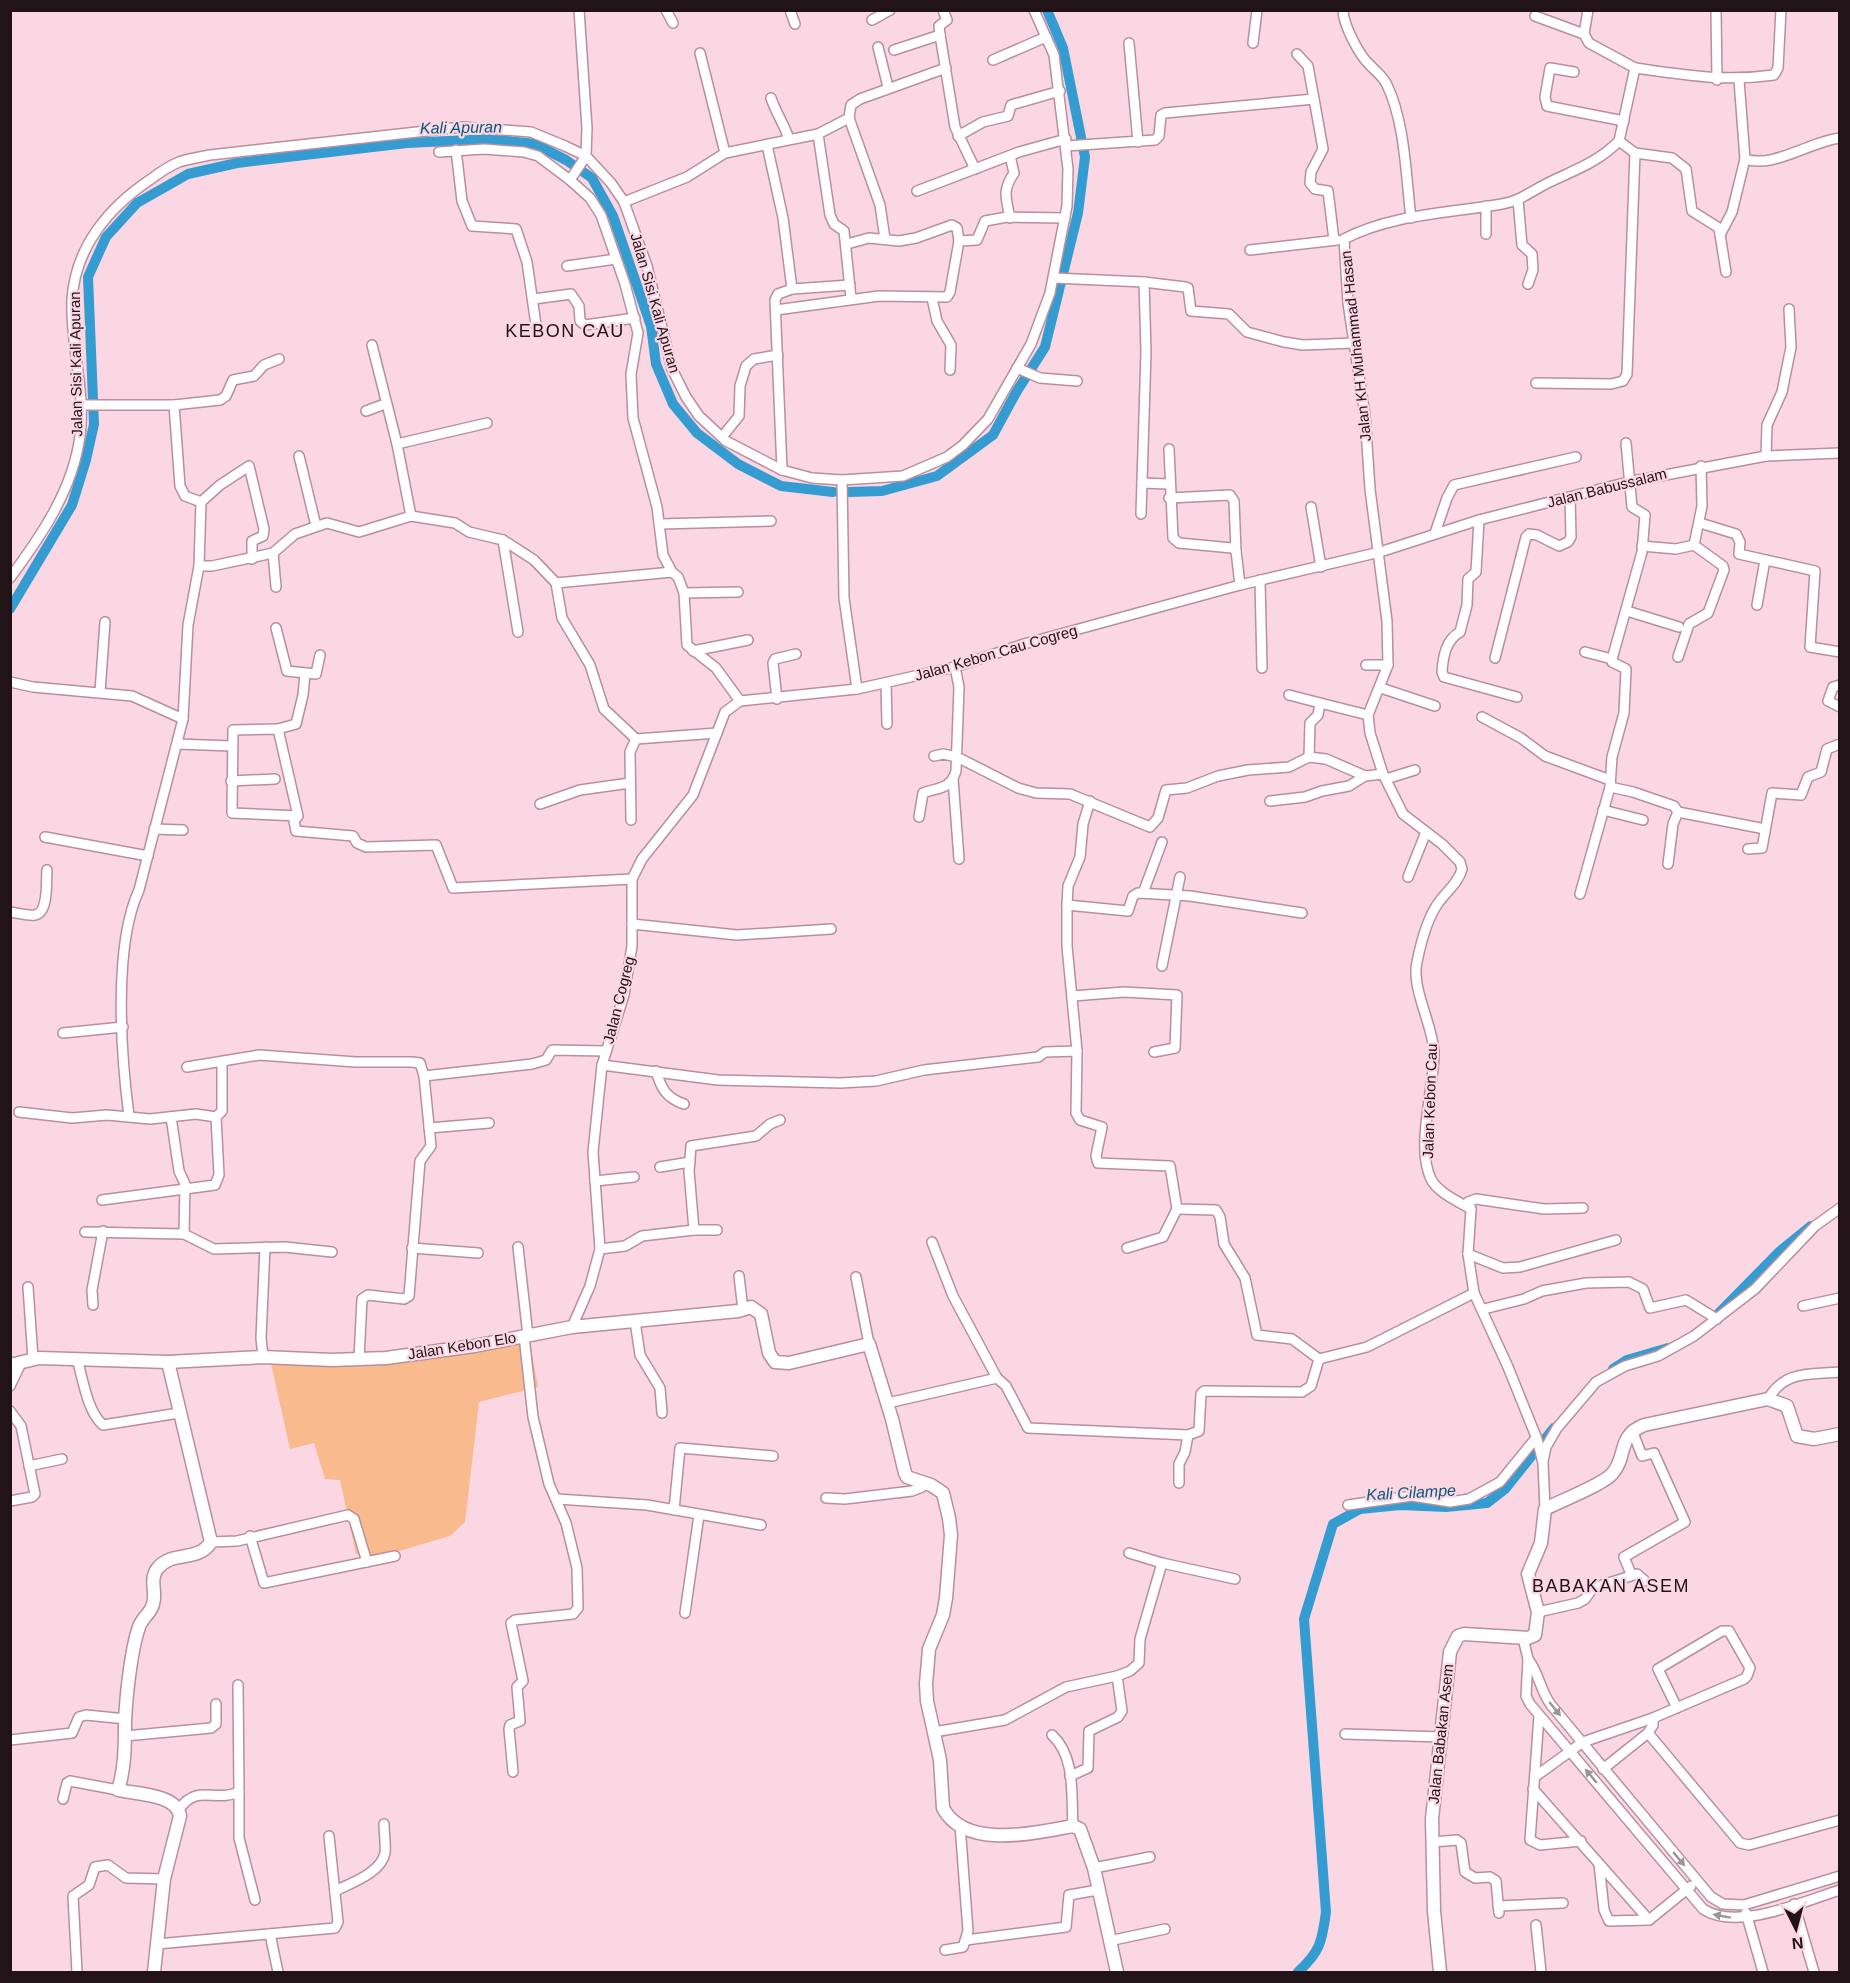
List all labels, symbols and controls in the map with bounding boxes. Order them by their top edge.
water label: Kali Apuran [420,118,502,137]
street label: Jalan Sisi Kali Apuran [627,231,684,375]
street label: Jalan KH Muhammad Hasan [1337,250,1374,442]
street label: Jalan Sisi Kali Apuran [66,291,85,437]
district label: KEBON CAU [505,321,625,341]
street label: Jalan Babussalam [1545,464,1668,511]
street label: Jalan Kebon Cau Cogreg [913,621,1079,684]
street label: Jalan Cogreg [599,955,638,1045]
street label: Jalan Kebon Cau [1419,1043,1440,1159]
street label: Jalan Kebon Elo [407,1329,517,1362]
water label: Kali Cilampe [1366,1482,1456,1503]
district label: BABAKAN ASEM [1532,1576,1690,1596]
street label: Jalan Babakan Asem [1425,1663,1456,1805]
one-way arrow [1548,1702,1560,1717]
one-way arrow [1586,1768,1598,1783]
one-way arrow [1673,1851,1686,1867]
north arrow [1766,1899,1826,1959]
one-way arrow [1712,1911,1731,1920]
text: N [1791,1934,1804,1952]

